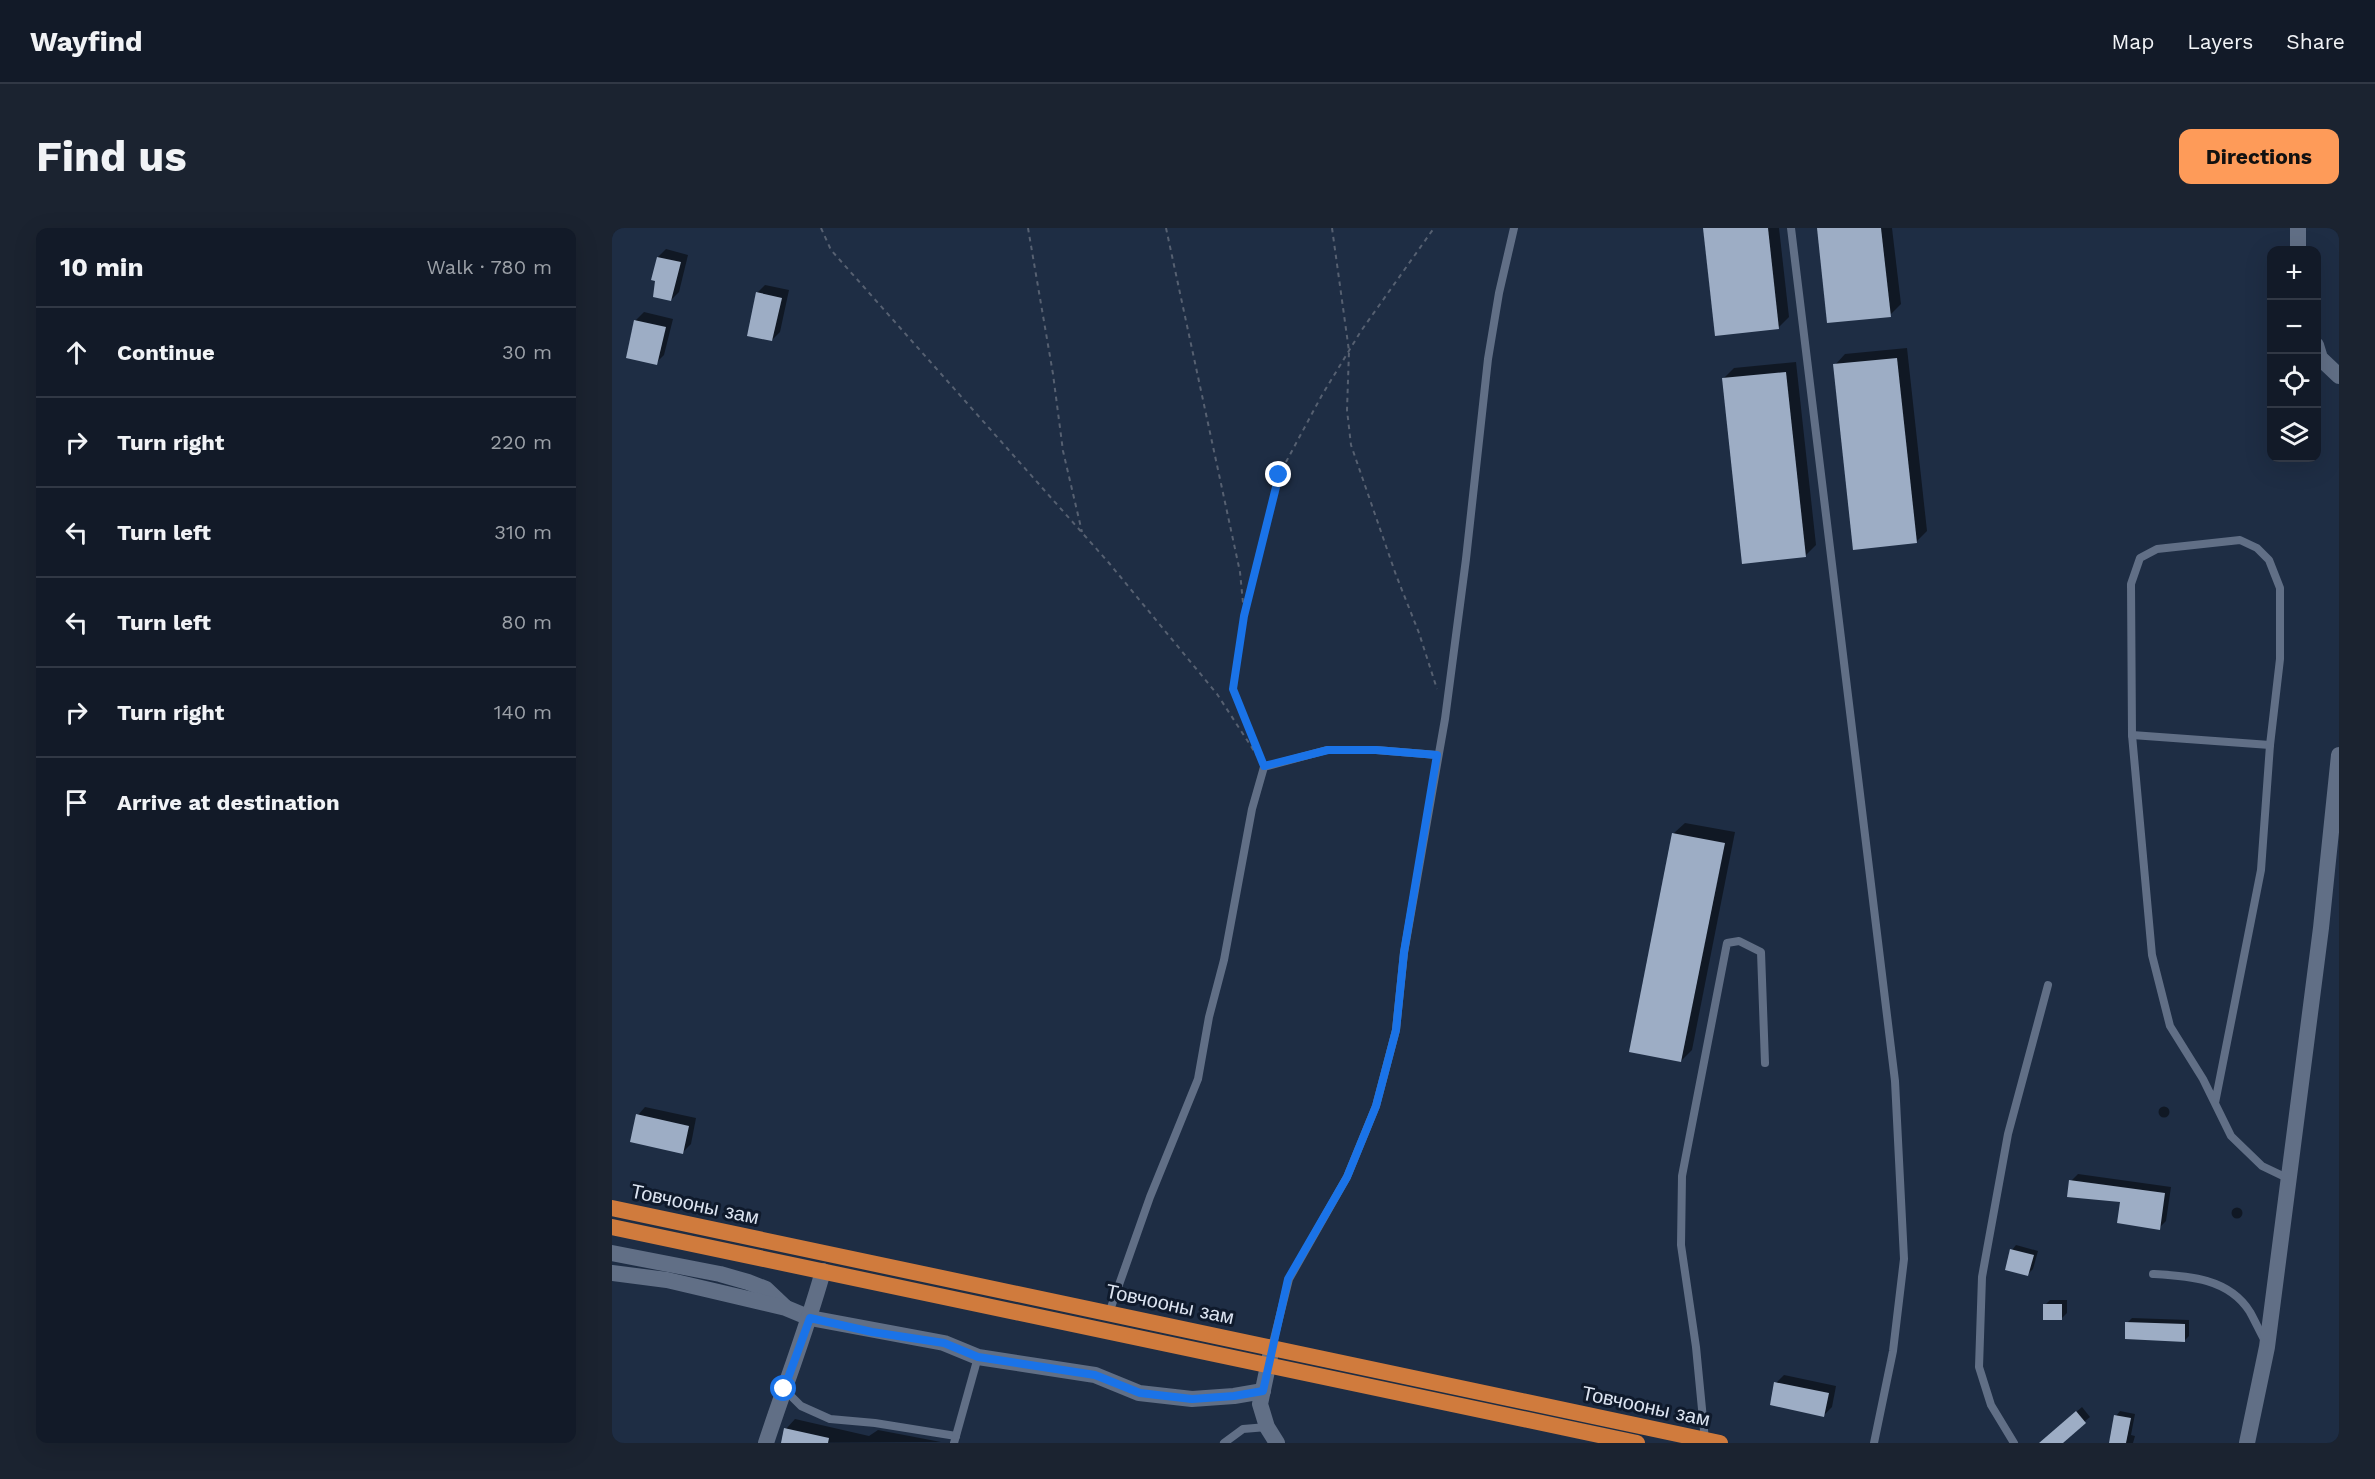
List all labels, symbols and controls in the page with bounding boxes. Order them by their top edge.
text: Wayfind [30,25,143,58]
text: Map [2111,29,2154,54]
text: Layers [2187,29,2253,54]
text: Share [2286,29,2345,54]
button: Directions [2179,129,2339,184]
text: Find us [36,132,187,181]
map controls [2267,246,2321,462]
button: + [2267,246,2321,300]
text: 10 min [60,252,144,282]
text: Walk · 780 m [426,255,552,279]
button: − [2267,300,2321,354]
icon: ahead [60,336,93,369]
text: Continue [117,340,215,365]
text: 30 m [502,340,552,364]
button: locate [2267,354,2321,408]
button: layers [2267,408,2321,462]
icon: right [60,426,93,459]
text: Turn right [117,430,224,455]
text: 220 m [490,430,552,454]
route end [1265,461,1291,487]
icon: left [60,516,93,549]
text: Turn left [117,520,211,545]
text: 310 m [494,520,552,544]
icon: left [60,606,93,639]
text: Turn left [117,610,211,635]
text: 80 m [501,610,552,634]
icon: right [60,696,93,729]
text: Turn right [117,700,224,725]
text: 140 m [494,700,552,724]
icon: arrive [60,786,93,819]
text: Arrive at destination [117,790,340,815]
street label: Товчооны зам [629,1179,761,1229]
street label: Товчооны зам [1104,1279,1236,1329]
route start [770,1375,796,1401]
street label: Товчооны зам [1580,1381,1712,1431]

